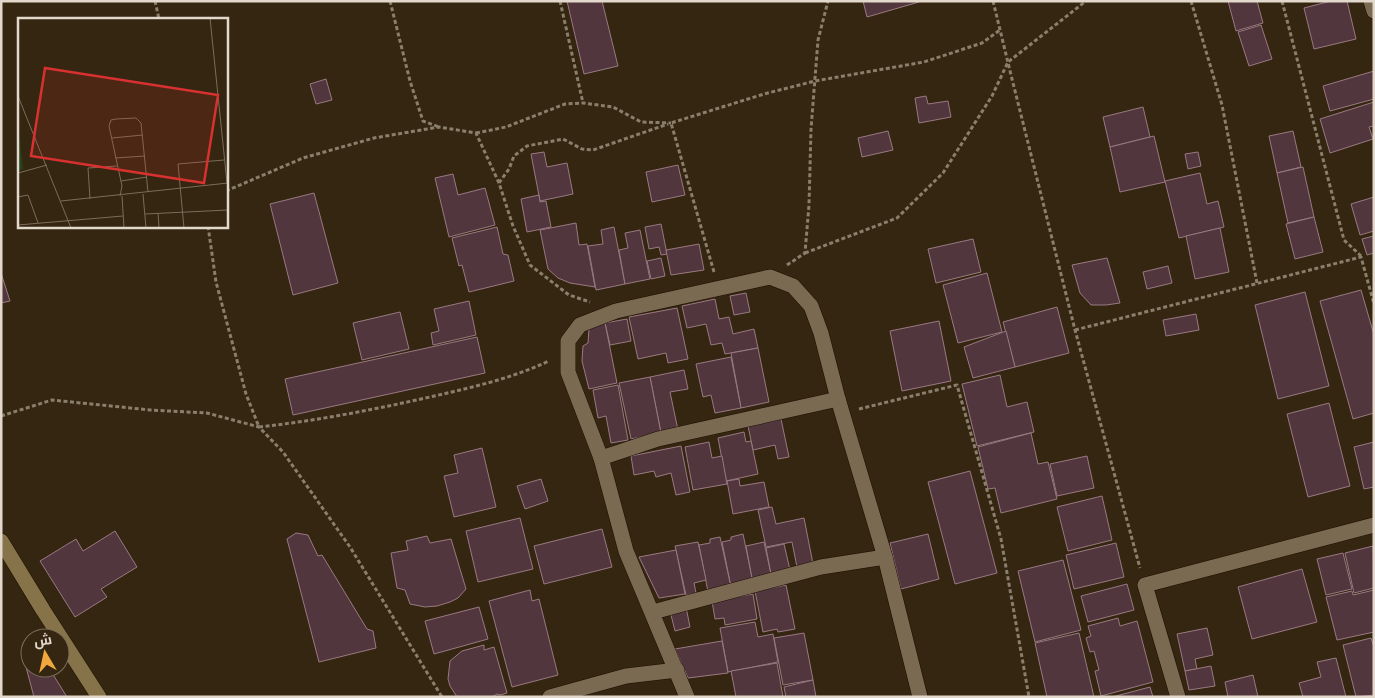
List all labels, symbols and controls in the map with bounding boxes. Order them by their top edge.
inset map [18,18,228,228]
north arrow [20,628,70,678]
text: ش [33,630,53,650]

